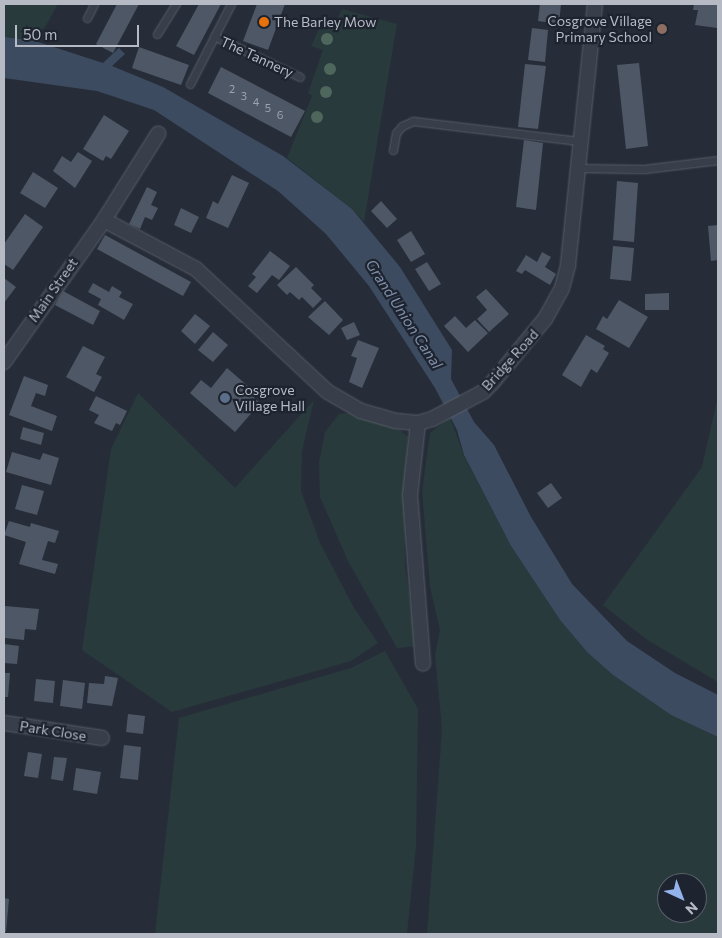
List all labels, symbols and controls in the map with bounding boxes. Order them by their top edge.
place label: Cosgrove Village Primary School [547,13,652,46]
place label: The Barley Mow [274,14,376,30]
scale bar [18,15,141,47]
marker: The Barley Mow [258,16,270,28]
marker: Cosgrove Village Primary School [656,23,668,35]
text: 50 m [23,25,57,43]
street label: The Tannery [218,33,296,81]
house number: 2 [229,82,235,96]
house number: 3 [241,89,247,103]
house number: 4 [253,95,259,109]
house number: 5 [265,101,271,115]
house number: 6 [277,108,283,122]
street label: Main Street [25,255,81,325]
water label: Grand Union Canal [362,256,446,372]
street label: Bridge Road [478,326,542,394]
place label: Cosgrove Village Hall [235,382,305,414]
marker: Cosgrove Village Hall [219,392,231,404]
street label: Park Close [19,717,87,745]
north arrow [657,873,707,923]
text: N [682,899,702,918]

